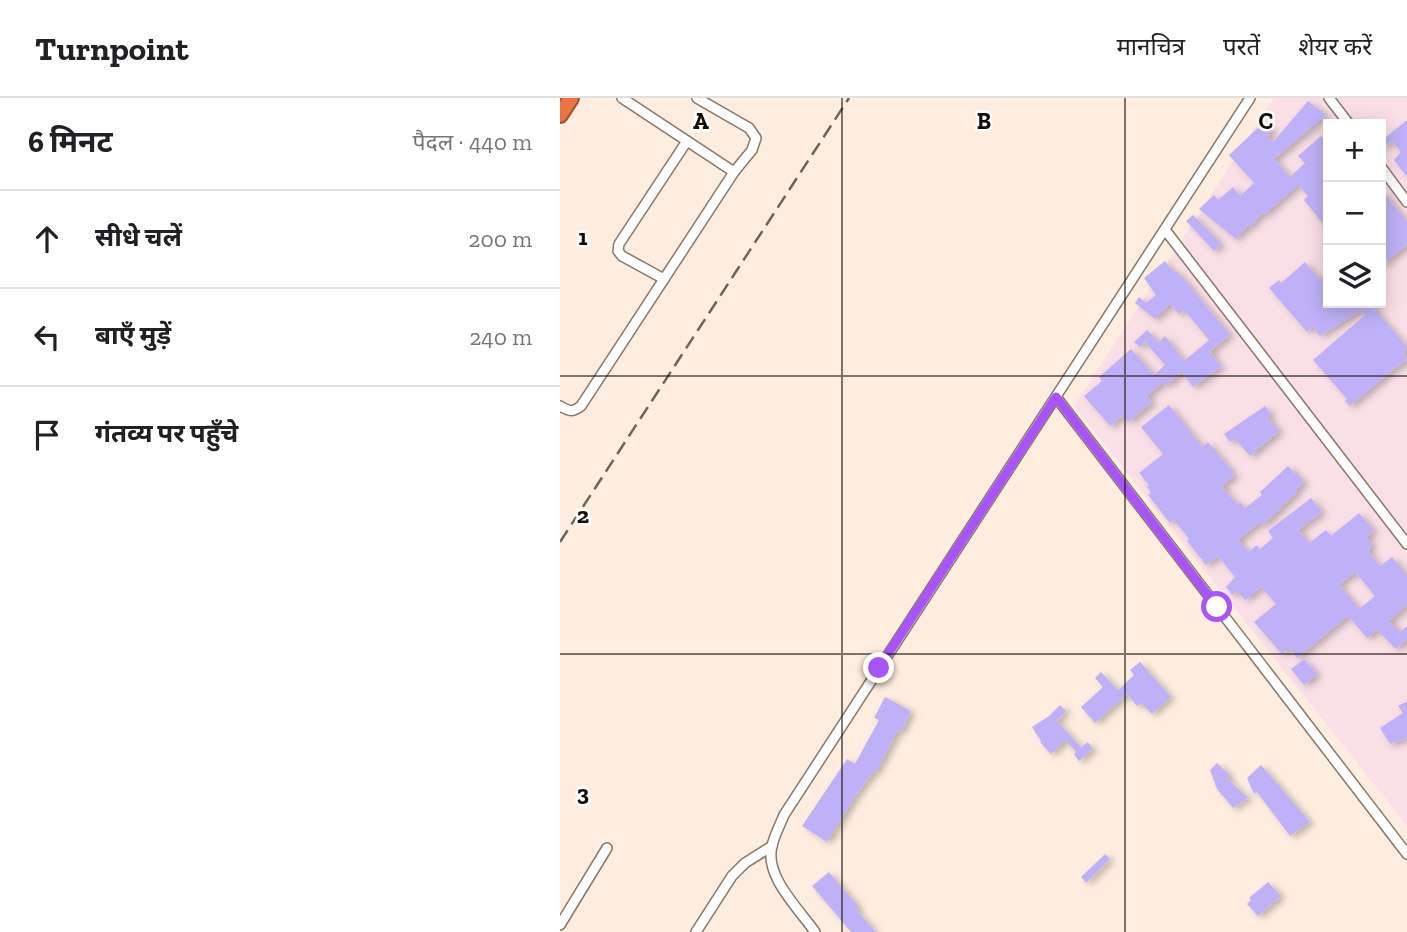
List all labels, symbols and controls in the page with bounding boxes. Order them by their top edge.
text: Turnpoint [35,29,189,68]
text: मानचित्र [1117,32,1185,61]
text: परतें [1223,32,1260,61]
text: शेयर करें [1298,32,1372,61]
text: A [693,107,709,135]
text: B [977,107,991,135]
text: C [1259,107,1273,135]
map controls [1323,119,1386,308]
button: + [1323,119,1386,182]
text: 6 मिनट [28,124,113,160]
text: पैदल · 440 m [413,128,532,156]
button: − [1323,182,1386,245]
icon: ahead [28,220,66,258]
text: सीधे चलें [95,221,182,253]
text: 1 [578,223,588,251]
text: 200 m [469,225,532,253]
button: layers [1323,245,1386,308]
icon: left [28,318,66,356]
text: बाएँ मुड़ें [95,319,171,351]
text: 240 m [469,323,532,351]
icon: arrive [28,416,66,454]
text: गंतव्य पर पहुँचे [95,417,238,449]
text: 2 [577,501,589,529]
route start [1201,591,1232,622]
route end [863,652,894,683]
text: 3 [577,779,589,807]

